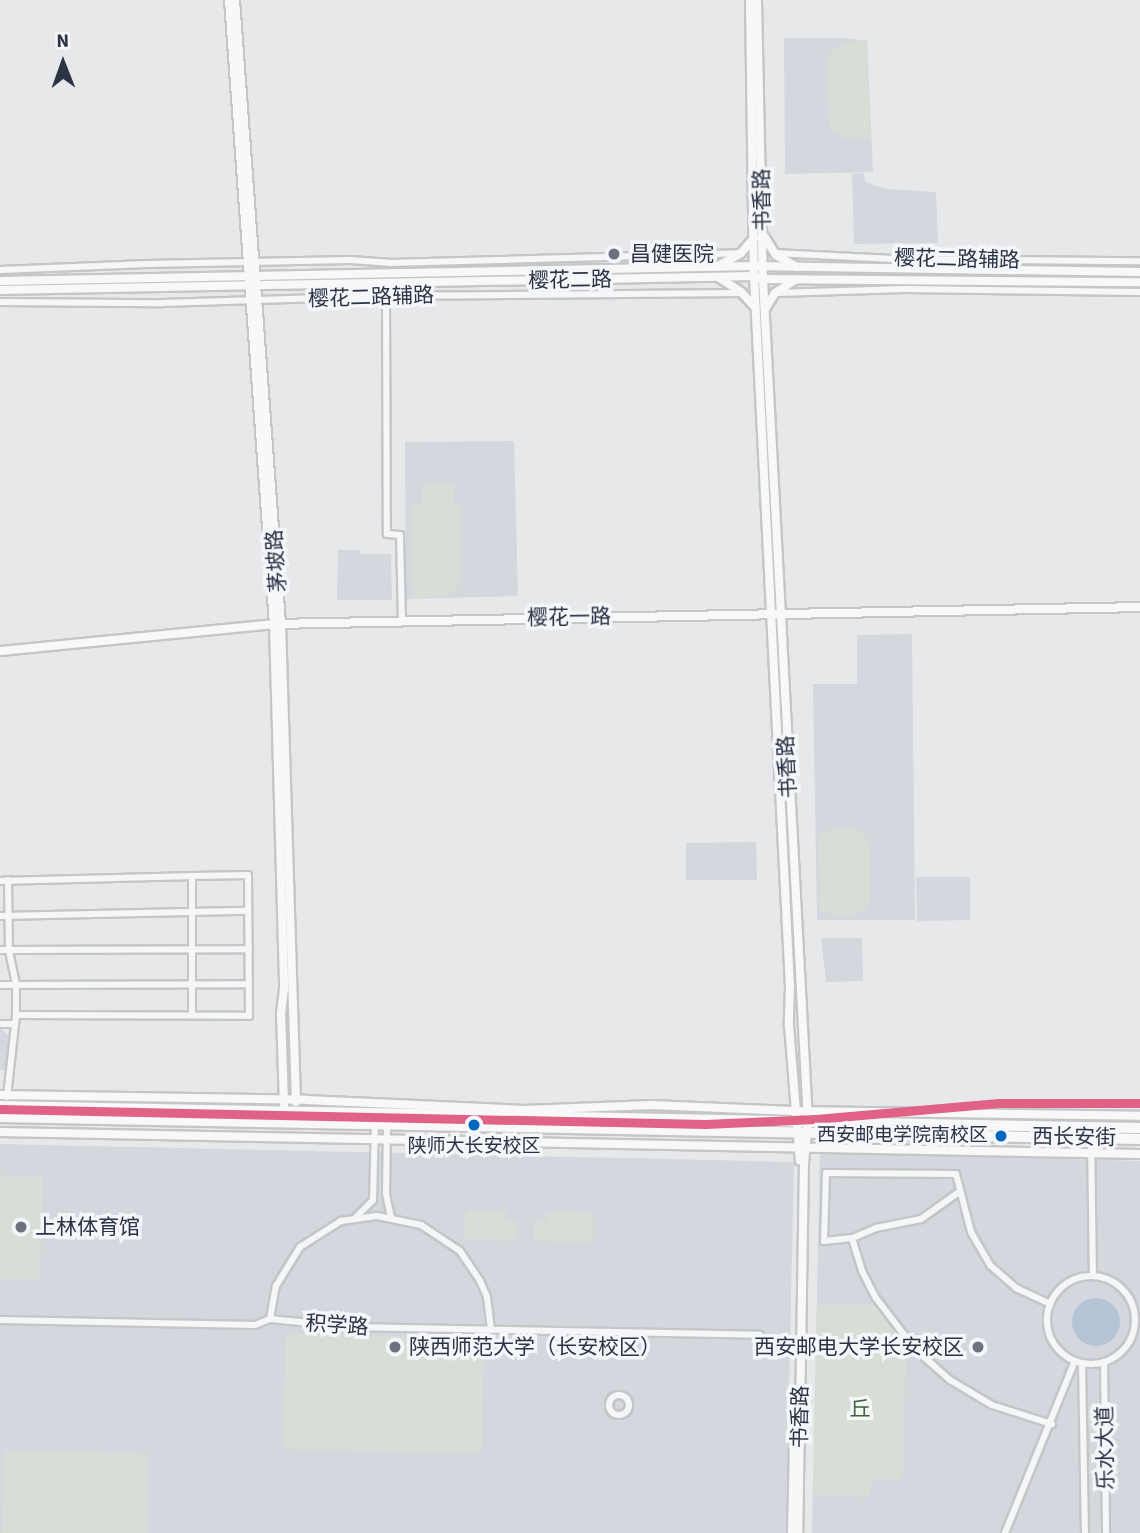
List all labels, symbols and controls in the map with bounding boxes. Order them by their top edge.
north arrow [28,28,98,98]
text: N [56,28,69,55]
street label: 书香路 [749,168,775,232]
place label: 昌健医院 [630,241,714,267]
marker: 昌健医院 [604,244,624,264]
street label: 樱花二路辅路 [894,245,1020,273]
street label: 樱花二路 [528,267,612,293]
street label: 樱花二路辅路 [308,282,434,312]
street label: 茅坡路 [261,529,291,593]
street label: 樱花一路 [527,604,611,630]
street label: 书香路 [773,735,801,799]
marker: 陕师大长安校区 [467,1118,481,1132]
street label: 西长安街 [1032,1124,1116,1150]
place label: 西安邮电学院南校区 [817,1125,988,1147]
marker: 西安邮电学院南校区 [994,1129,1008,1143]
place label: 陕师大长安校区 [408,1136,540,1158]
place label: 上林体育馆 [35,1214,140,1240]
marker: 上林体育馆 [13,1219,29,1235]
street label: 积学路 [305,1310,369,1340]
place label: 陕西师范大学（长安校区） [409,1334,661,1360]
place label: 西安邮电大学长安校区 [754,1334,964,1360]
marker: 陕西师范大学（长安校区） [387,1339,403,1355]
marker: 西安邮电大学长安校区 [970,1339,986,1355]
street label: 书香路 [787,1385,813,1449]
park label: 丘 [850,1396,870,1422]
street label: 乐水大道 [1092,1406,1118,1490]

